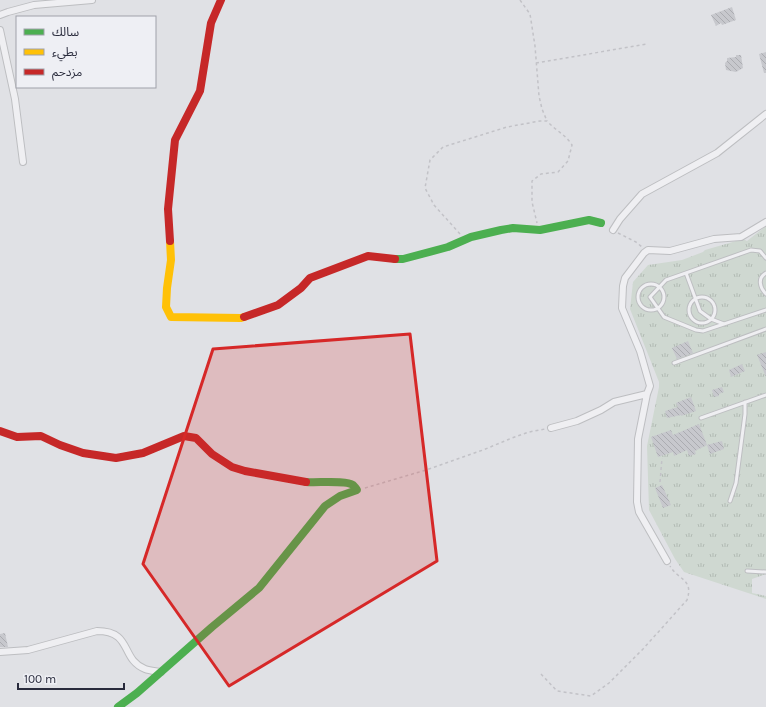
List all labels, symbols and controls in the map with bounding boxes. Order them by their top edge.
legend [16,16,156,88]
text: سالك [52,25,79,39]
text: بطيء [52,45,78,62]
text: مزدحم [52,65,82,81]
scale bar [18,665,124,691]
text: 100 m [24,672,56,686]

